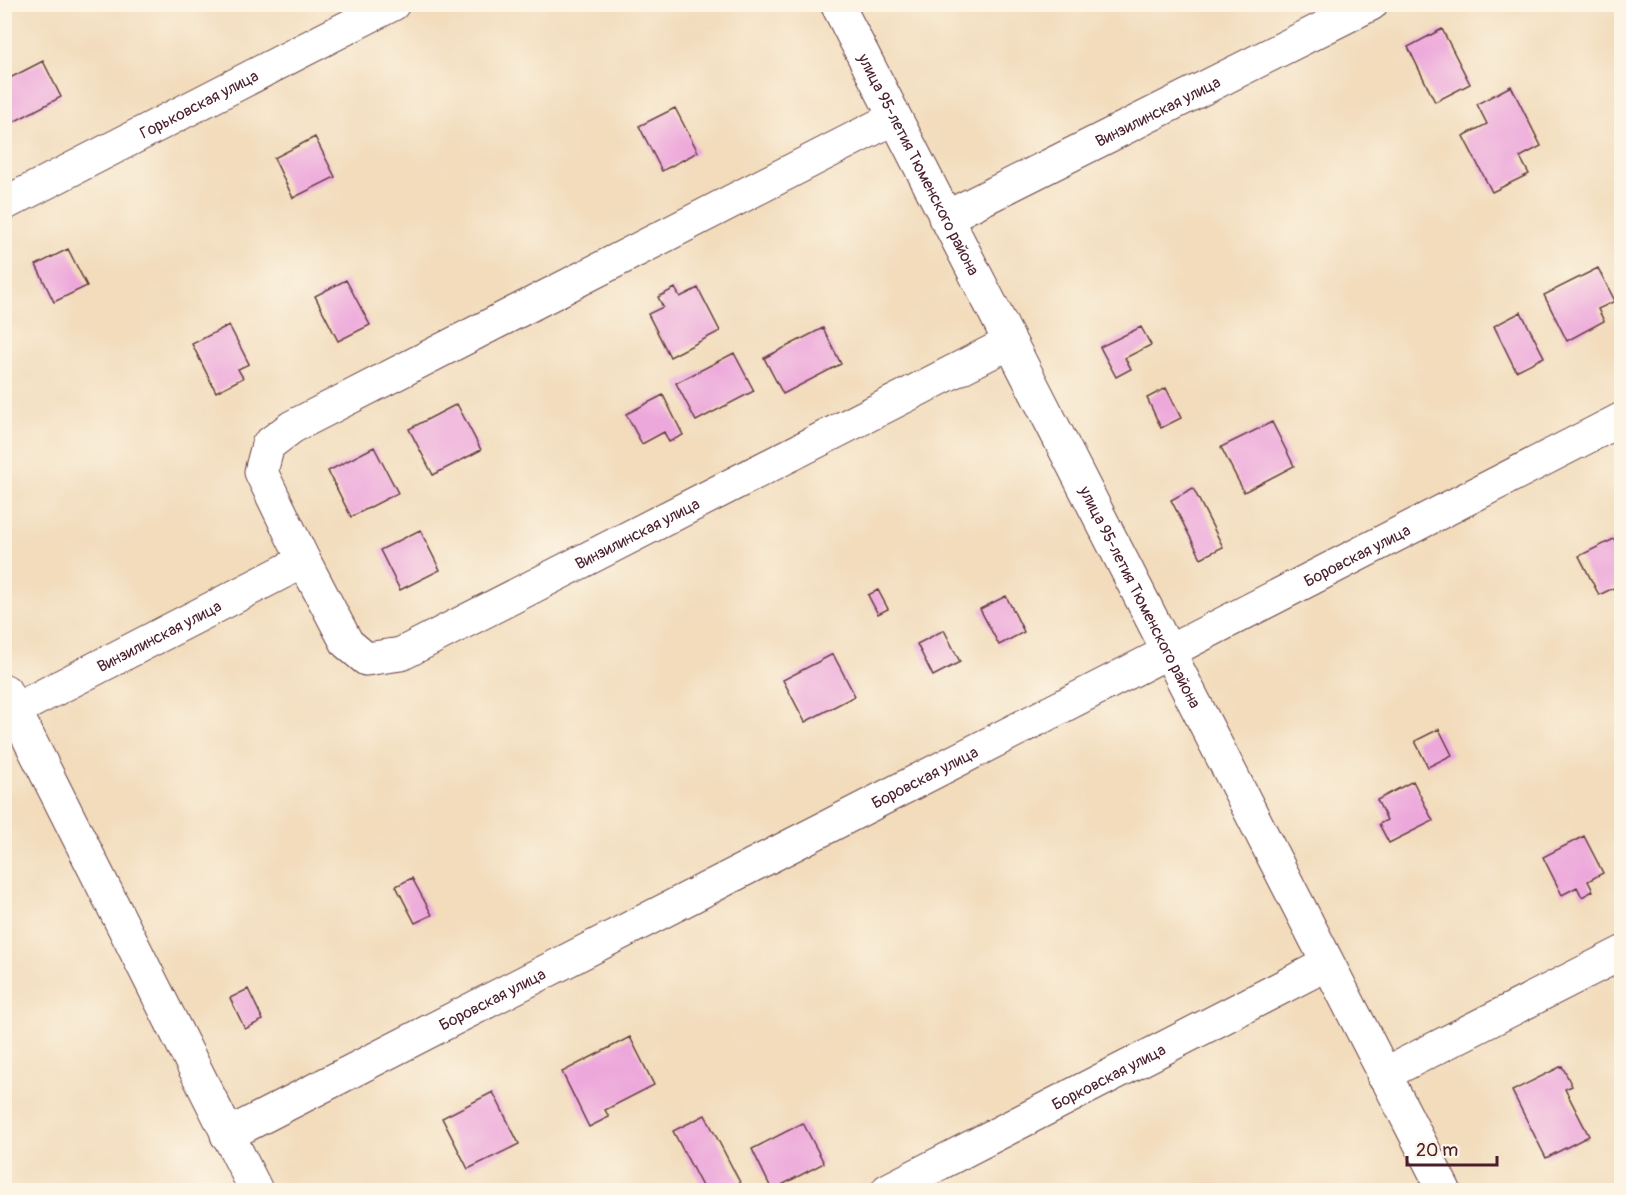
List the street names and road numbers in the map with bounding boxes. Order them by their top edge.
street label: улица 95-летия Тюменского района [853,49,983,279]
street label: Горьковская улица [137,66,262,144]
street label: Винзилинская улица [1092,72,1224,152]
street label: улица 95-летия Тюменского района [1074,482,1205,712]
street label: Винзилинская улица [572,494,703,574]
street label: Боровская улица [1301,520,1414,592]
street label: Винзилинская улица [94,596,225,677]
street label: Боровская улица [868,742,982,814]
street label: Боровская улица [436,964,549,1035]
street label: Борковская улица [1049,1040,1169,1115]

